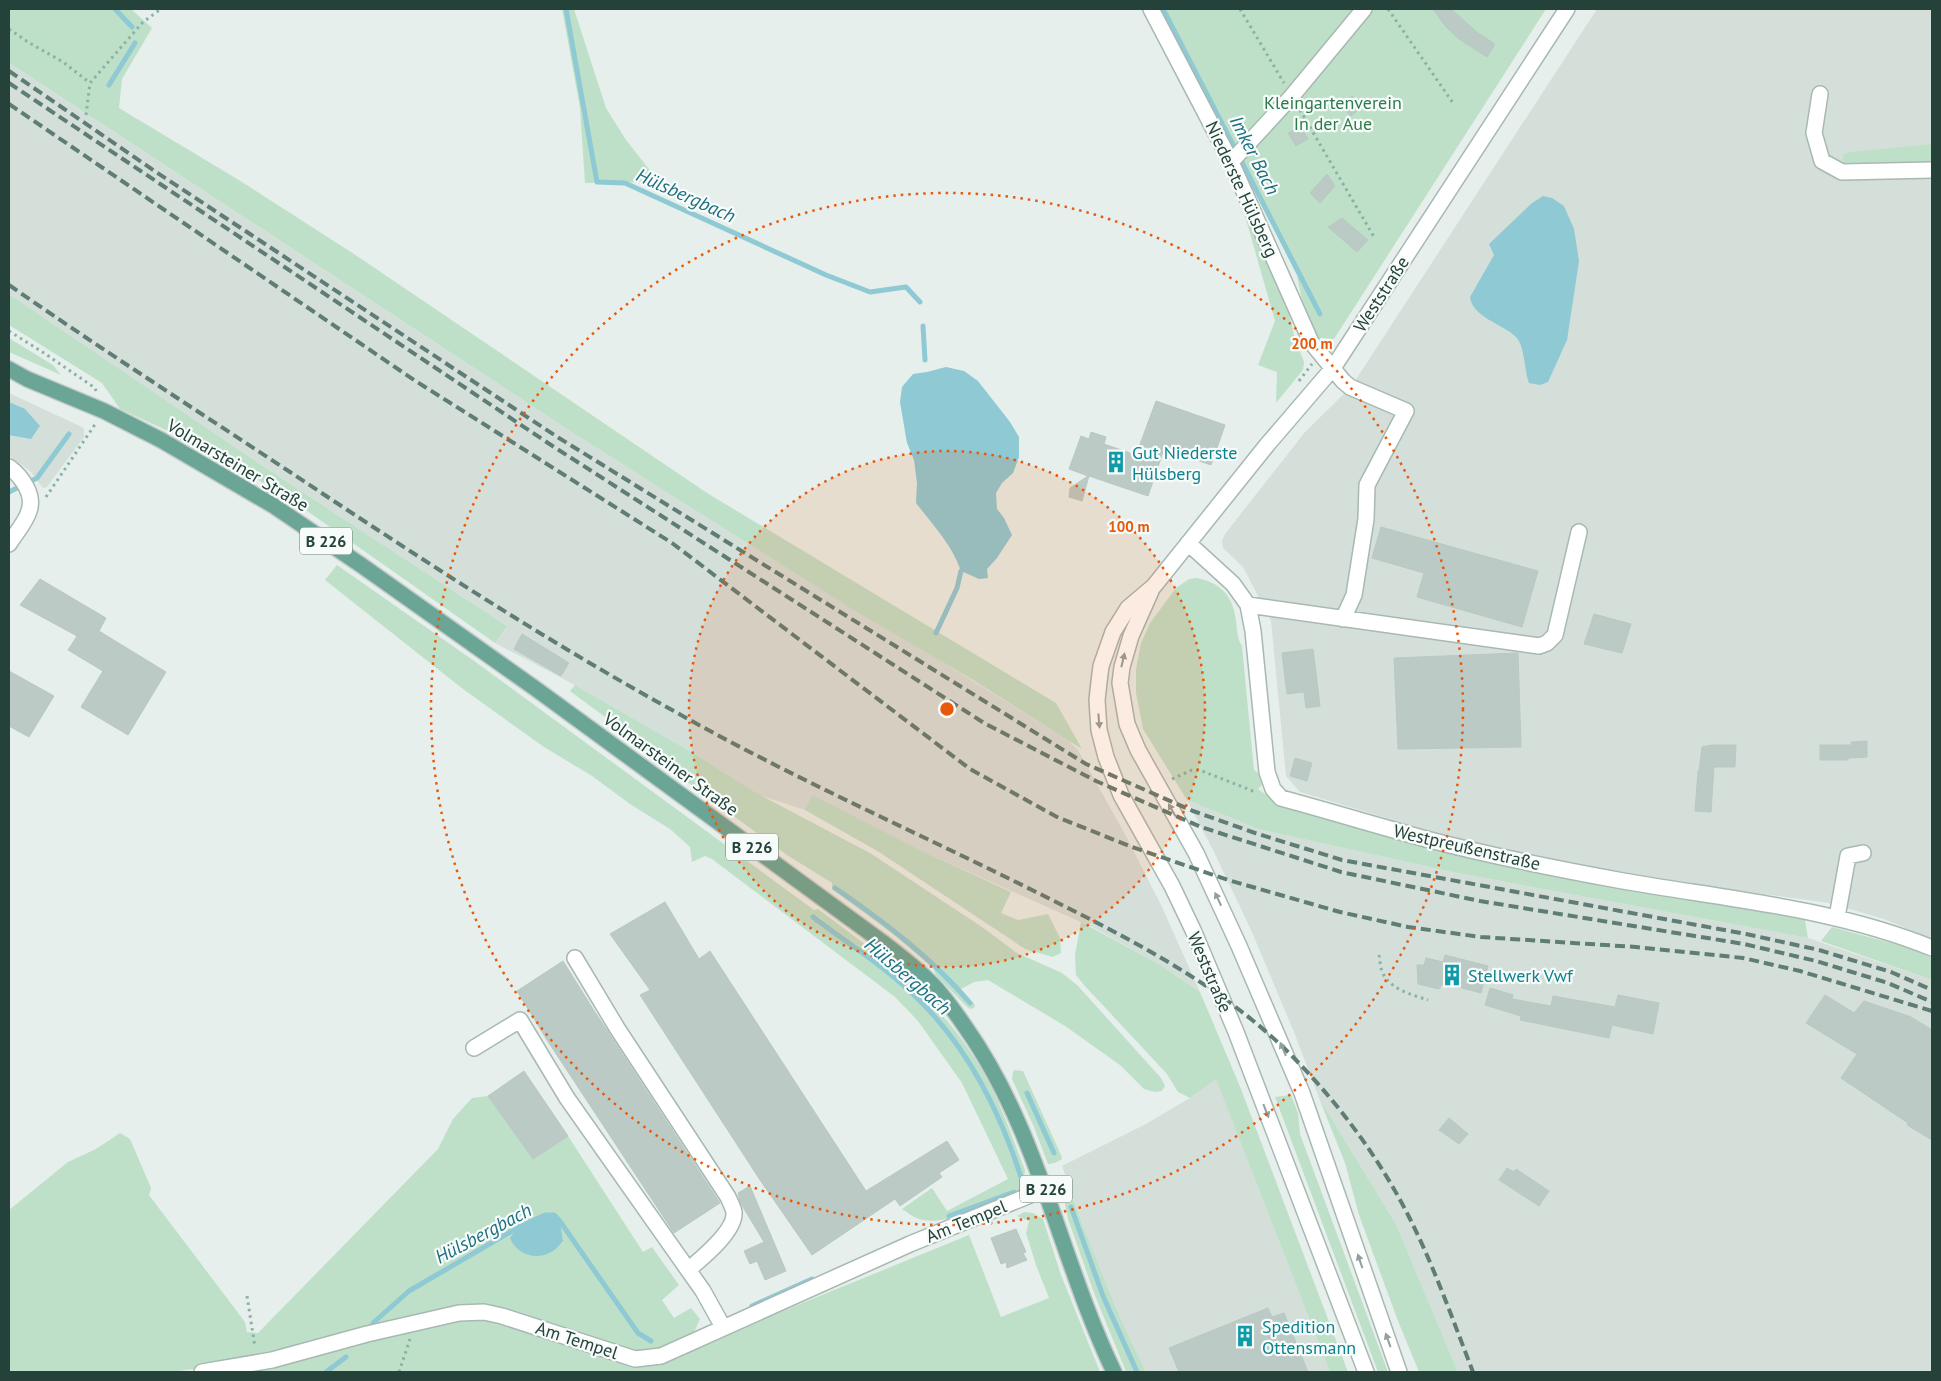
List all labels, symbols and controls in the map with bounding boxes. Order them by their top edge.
park label: Kleingartenverein In der Aue [1264,91,1402,135]
water label: Imker Bach [1225,111,1285,199]
street label: Niederste Hülsberg [1200,117,1284,261]
water label: Hülsbergbach [633,162,739,228]
street label: Weststraße [1348,252,1414,336]
text: 200 m [1291,334,1333,353]
street label: Volmarsteiner Straße [162,413,313,516]
place label: Gut Niederste Hülsberg [1132,441,1237,485]
building icon: Gut Niederste Hülsberg [1103,449,1129,475]
text: 100 m [1108,517,1150,536]
road number: B 226 [300,528,352,554]
one-way arrow [1119,652,1127,667]
centre of rings [938,700,956,718]
street label: Volmarsteiner Straße [598,707,743,821]
one-way arrow [1095,713,1103,729]
one-way arrow [1168,803,1177,817]
street label: Westpreußenstraße [1391,819,1543,875]
road number: B 226 [726,834,778,860]
one-way arrow [1214,892,1222,907]
street label: Weststraße [1183,928,1237,1016]
water label: Hülsbergbach [860,932,956,1020]
building icon: Stellwerk Vwf [1439,962,1465,988]
place label: Stellwerk Vwf [1468,964,1574,987]
one-way arrow [1278,1041,1286,1056]
one-way arrow [1262,1104,1270,1119]
road number: B 226 [1020,1176,1072,1202]
street label: Am Tempel [922,1194,1010,1248]
water label: Hülsbergbach [430,1197,536,1269]
one-way arrow [1356,1254,1363,1269]
place label: Spedition Ottensmann [1262,1315,1356,1359]
street label: Am Tempel [533,1316,622,1364]
building icon: Spedition Ottensmann [1232,1323,1258,1349]
one-way arrow [1383,1332,1391,1347]

